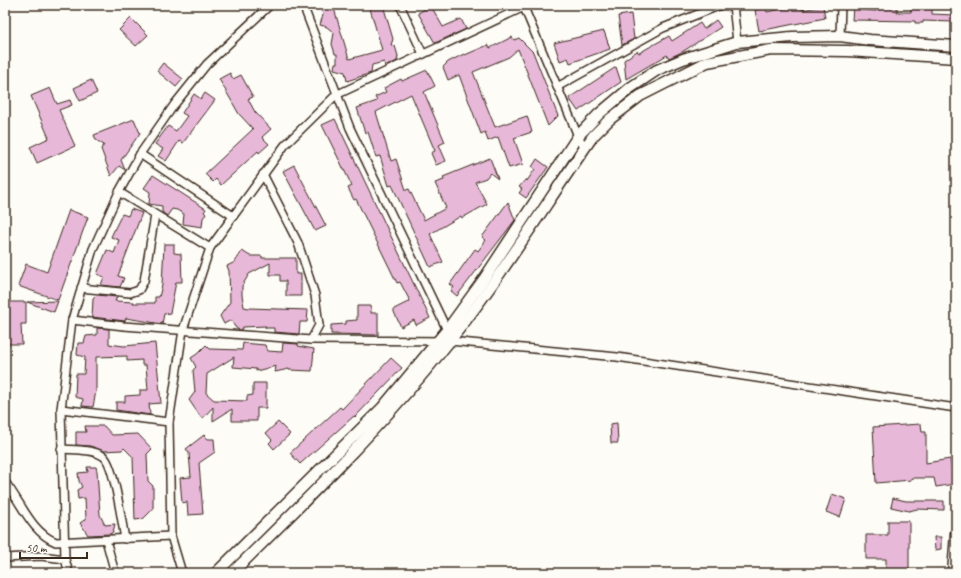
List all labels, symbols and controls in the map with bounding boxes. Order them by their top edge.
scale bar [20,534,87,560]
text: 50 m [26,540,48,556]

